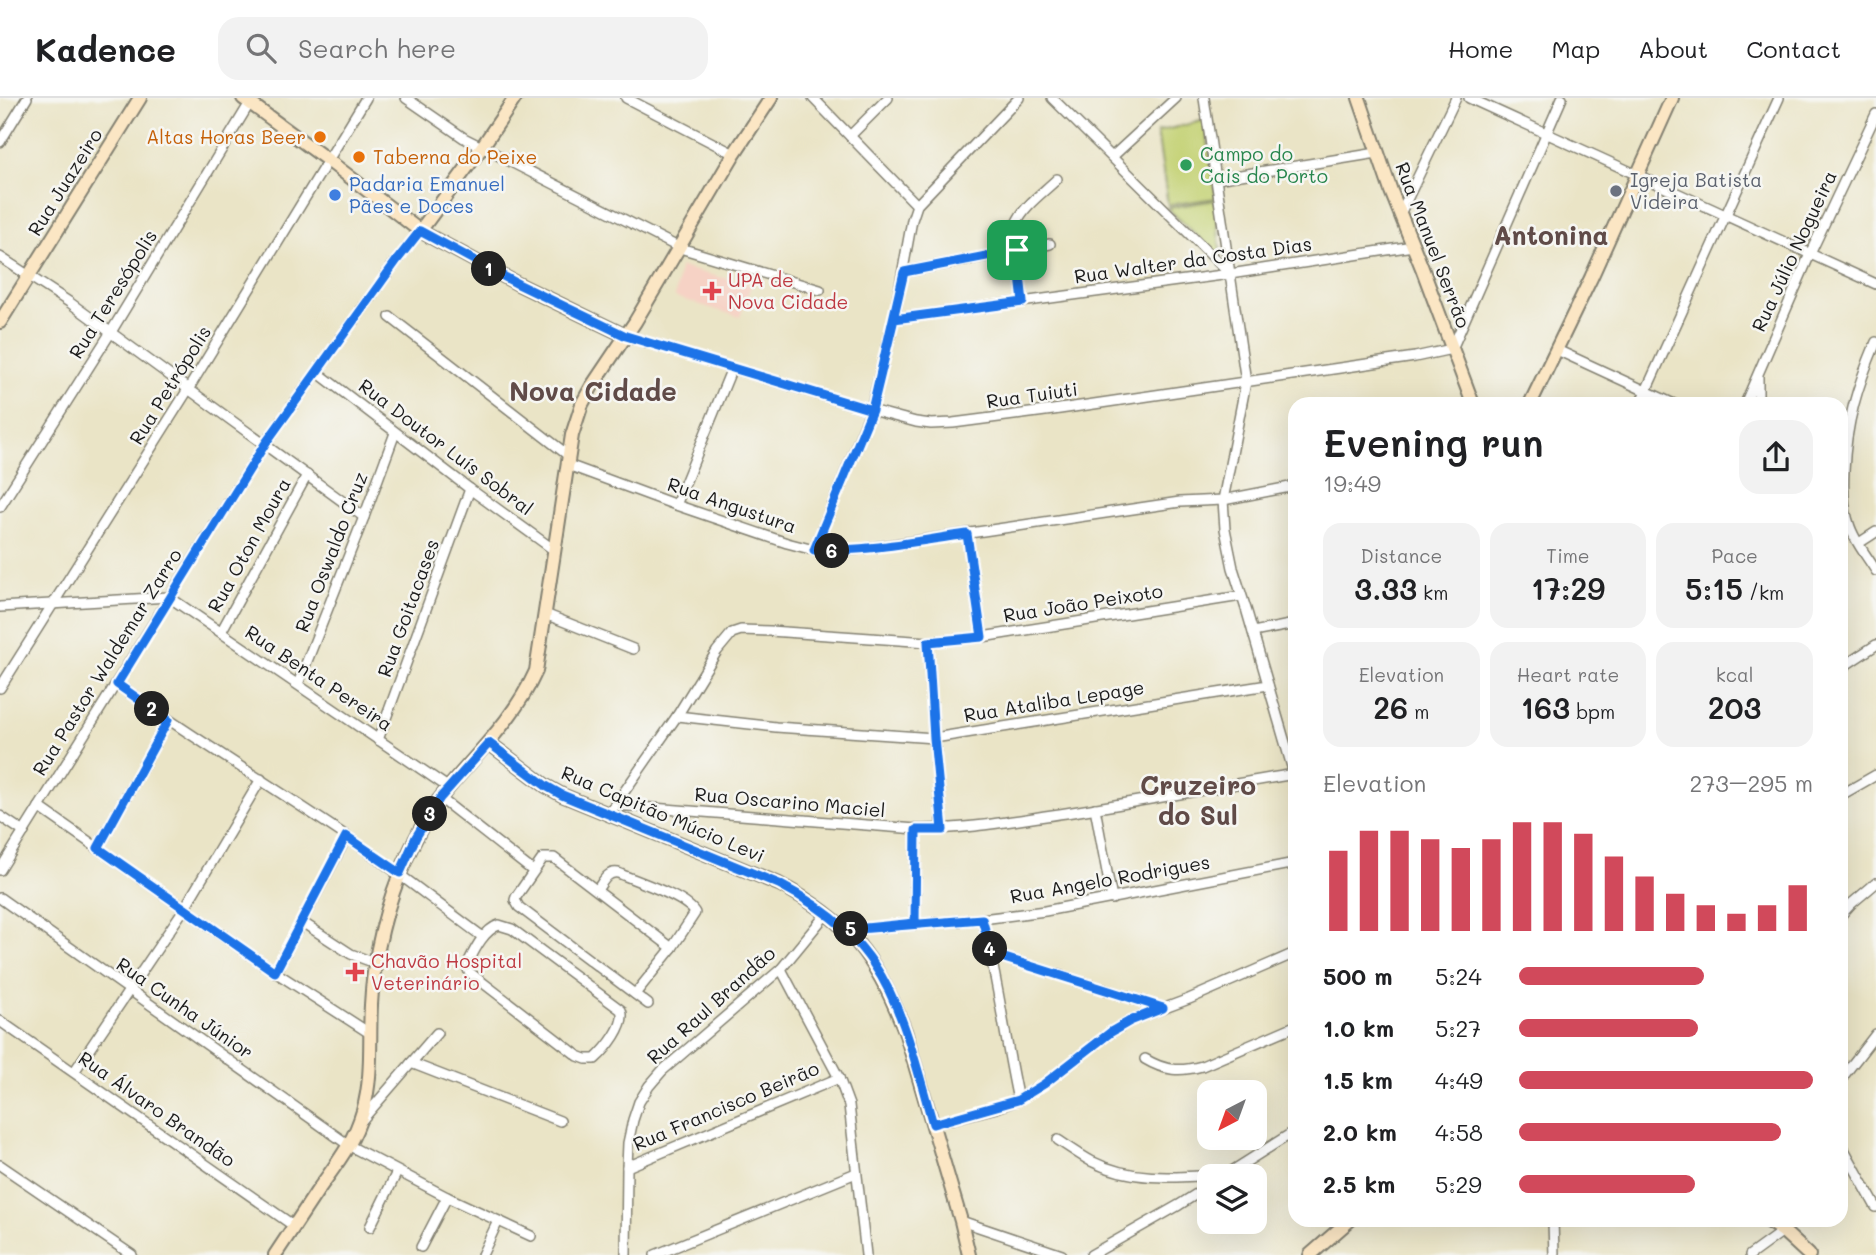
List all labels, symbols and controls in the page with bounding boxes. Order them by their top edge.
search box [218,17,708,80]
text: Kadence [35,27,176,70]
icon: search [242,29,280,67]
text: Search here [298,31,456,65]
text: Home [1448,33,1513,64]
text: Map [1551,33,1600,64]
text: About [1638,33,1708,64]
text: Contact [1746,33,1841,64]
street label: Rua Juazeiro [22,123,108,240]
place label: Altas Horas Beer [146,124,306,149]
marker: Altas Horas Beer [312,129,328,145]
place label: Campo do Cais do Porto [1200,141,1328,188]
place label: Taberna do Peixe [373,144,537,169]
marker: Taberna do Peixe [351,149,367,165]
marker: Campo do Cais do Porto [1178,157,1194,173]
street label: Rua Manuel Serrão [1390,158,1477,331]
street label: Rua Júlio Nogueira [1745,166,1842,335]
place label: Igreja Batista Videira [1630,167,1762,214]
place label: Padaria Emanuel Pães e Doces [349,171,505,218]
marker: Igreja Batista Videira [1608,183,1624,199]
marker: Padaria Emanuel Pães e Doces [327,187,343,203]
district label: Antonina [1494,218,1608,252]
pin [987,220,1047,280]
street label: Rua Teresópolis [63,225,162,363]
street label: Rua Walter da Costa Dias [1072,230,1313,289]
icon: arrive [998,231,1036,269]
pin: 1 [472,252,506,286]
text: 1 [484,256,493,281]
place label: UPA de Nova Cidade [728,267,848,314]
marker: UPA de Nova Cidade [702,281,722,301]
street label: Rua Petrópolis [123,321,216,449]
street label: Rua Doutor Luís Sobral [354,373,539,520]
district label: Nova Cidade [509,374,677,408]
street label: Rua Tuiuti [985,376,1079,413]
text: Evening run [1323,417,1544,467]
button: share [1739,420,1813,494]
street label: Rua Oswaldo Cruz [288,468,373,635]
text: 19:49 [1323,468,1381,498]
street label: Rua Angustura [664,471,800,538]
street label: Rua Oton Moura [201,473,296,616]
pin: 6 [814,533,850,568]
street label: Rua Goitacases [371,535,444,680]
text: 6 [826,538,837,563]
text: Distance [1360,543,1442,568]
text: Time [1546,543,1590,568]
text: Pace [1711,543,1758,568]
street label: Rua Pastor Waldemar Zarro [26,544,187,780]
text: 3.33 [1354,568,1417,608]
text: 17:29 [1531,568,1605,608]
text: 5:15 [1685,568,1743,608]
street label: Rua João Peixoto [1001,578,1164,627]
text: km [1417,580,1448,605]
text: /km [1743,580,1784,605]
street label: Rua Benta Pereira [241,619,398,736]
text: Elevation [1359,662,1444,687]
text: Heart rate [1517,662,1619,687]
text: kcal [1716,662,1754,687]
street label: Rua Ataliba Lepage [962,674,1146,727]
text: 26 [1373,687,1408,727]
text: 163 [1521,687,1570,727]
text: 203 [1708,687,1761,727]
pin: 2 [134,692,170,726]
text: 2 [146,696,157,721]
text: m [1408,699,1429,724]
text: bpm [1570,699,1615,724]
street label: Rua Capitão Múcio Levi [558,759,769,868]
district label: Cruzeiro do Sul [1140,768,1256,832]
text: Elevation [1323,768,1426,798]
text: 273–295 m [1690,768,1813,798]
street label: Rua Oscarino Maciel [694,781,887,822]
pin: 3 [412,796,448,832]
text: 3 [424,801,435,826]
street label: Rua Angelo Rodrigues [1008,849,1212,908]
pin: 5 [834,912,868,946]
text: 5 [845,916,856,941]
pin: 4 [972,932,1007,966]
text: 4 [983,936,996,961]
street label: Rua Raul Brandão [641,940,780,1069]
place label: Chavão Hospital Veterinário [371,948,522,995]
street label: Rua Cunha Júnior [112,951,259,1064]
text: 500 m [1323,961,1393,991]
text: 5:24 [1435,961,1482,991]
marker: Chavão Hospital Veterinário [345,962,365,982]
text: 1.0 km [1323,1013,1394,1043]
text: 5:27 [1435,1013,1481,1043]
street label: Rua Álvaro Brandão [74,1045,241,1172]
street label: Rua Francisco Beirão [629,1055,823,1156]
text: 1.5 km [1323,1065,1393,1095]
text: 4:49 [1435,1065,1483,1095]
north arrow [1197,1080,1267,1150]
map controls [1197,1080,1267,1234]
text: 2.0 km [1323,1117,1397,1147]
text: 4:58 [1435,1117,1483,1147]
button: layers [1197,1164,1267,1234]
text: 2.5 km [1323,1169,1395,1199]
text: 5:29 [1435,1169,1482,1199]

